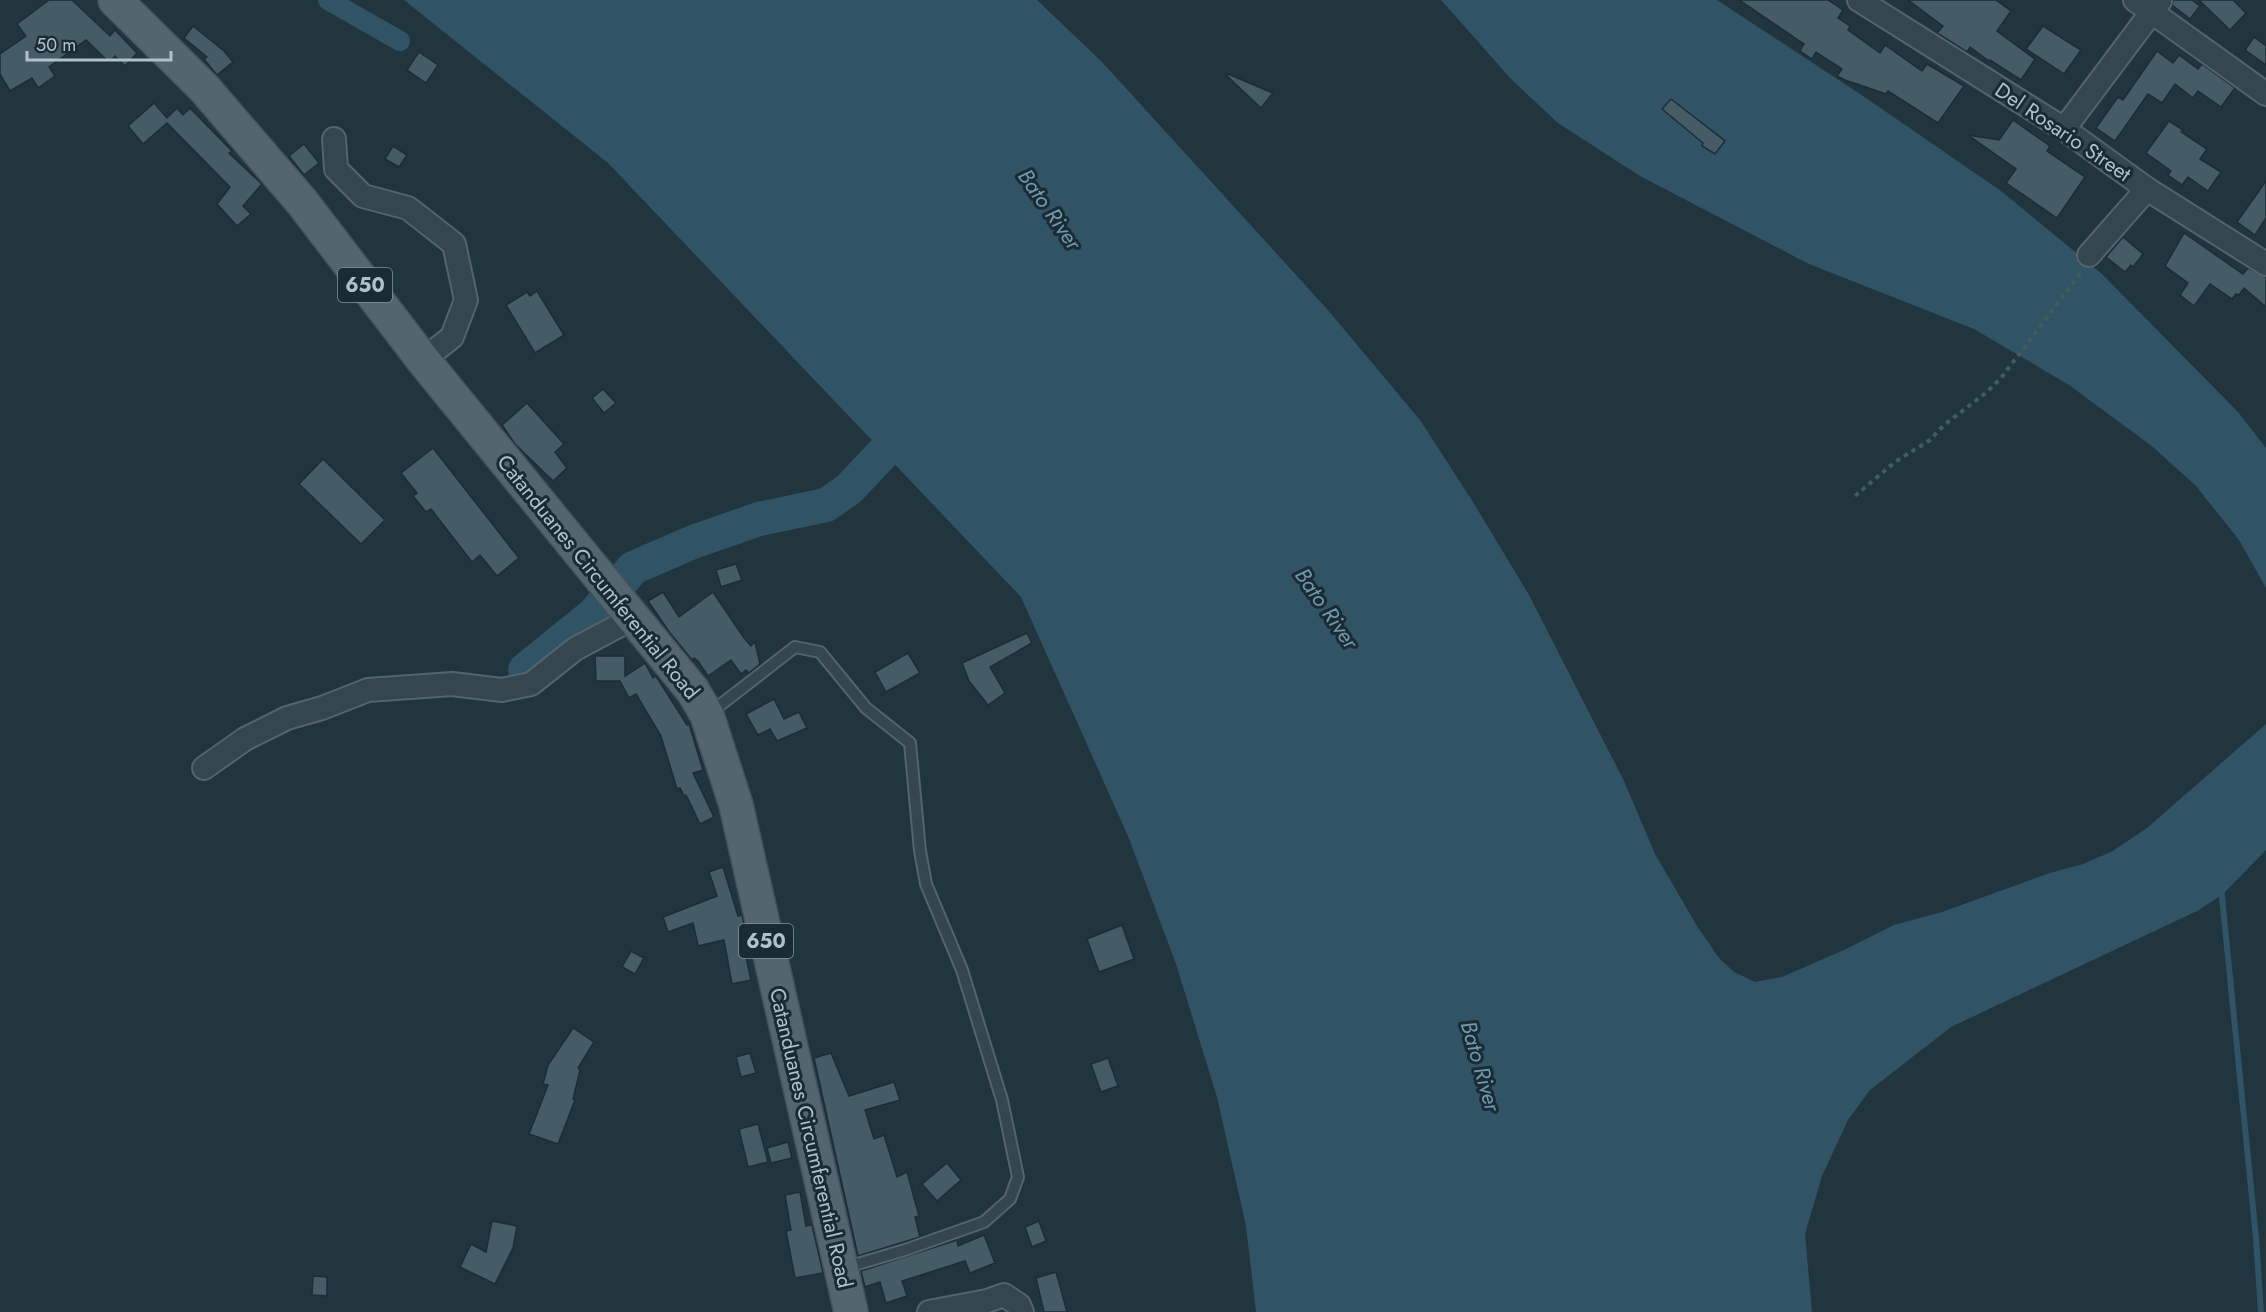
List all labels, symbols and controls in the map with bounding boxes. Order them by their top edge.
scale bar [27,24,171,62]
text: 50 m [36,32,76,58]
street label: Del Rosario Street [1989,75,2137,189]
water label: Bato River [1010,162,1091,257]
road number: 650 [338,268,392,302]
street label: Catanduanes Circumferential Road [490,448,706,706]
water label: Bato River [1287,561,1368,656]
road number: 650 [739,924,793,958]
street label: Catanduanes Circumferential Road [762,985,860,1291]
water label: Bato River [1453,1017,1510,1116]

